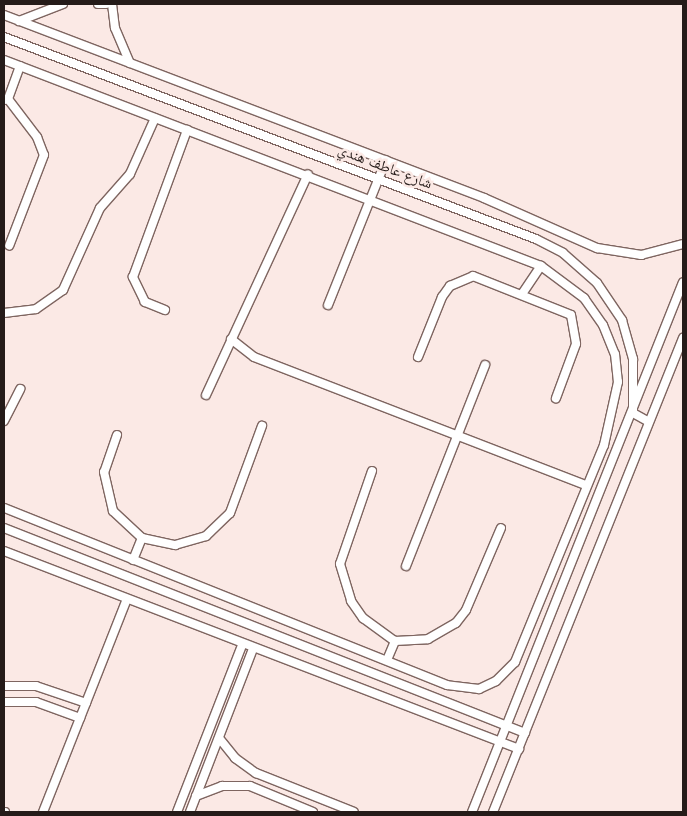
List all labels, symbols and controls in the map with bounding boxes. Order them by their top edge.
street label: شارع عاطف هندي [335,141,435,193]

